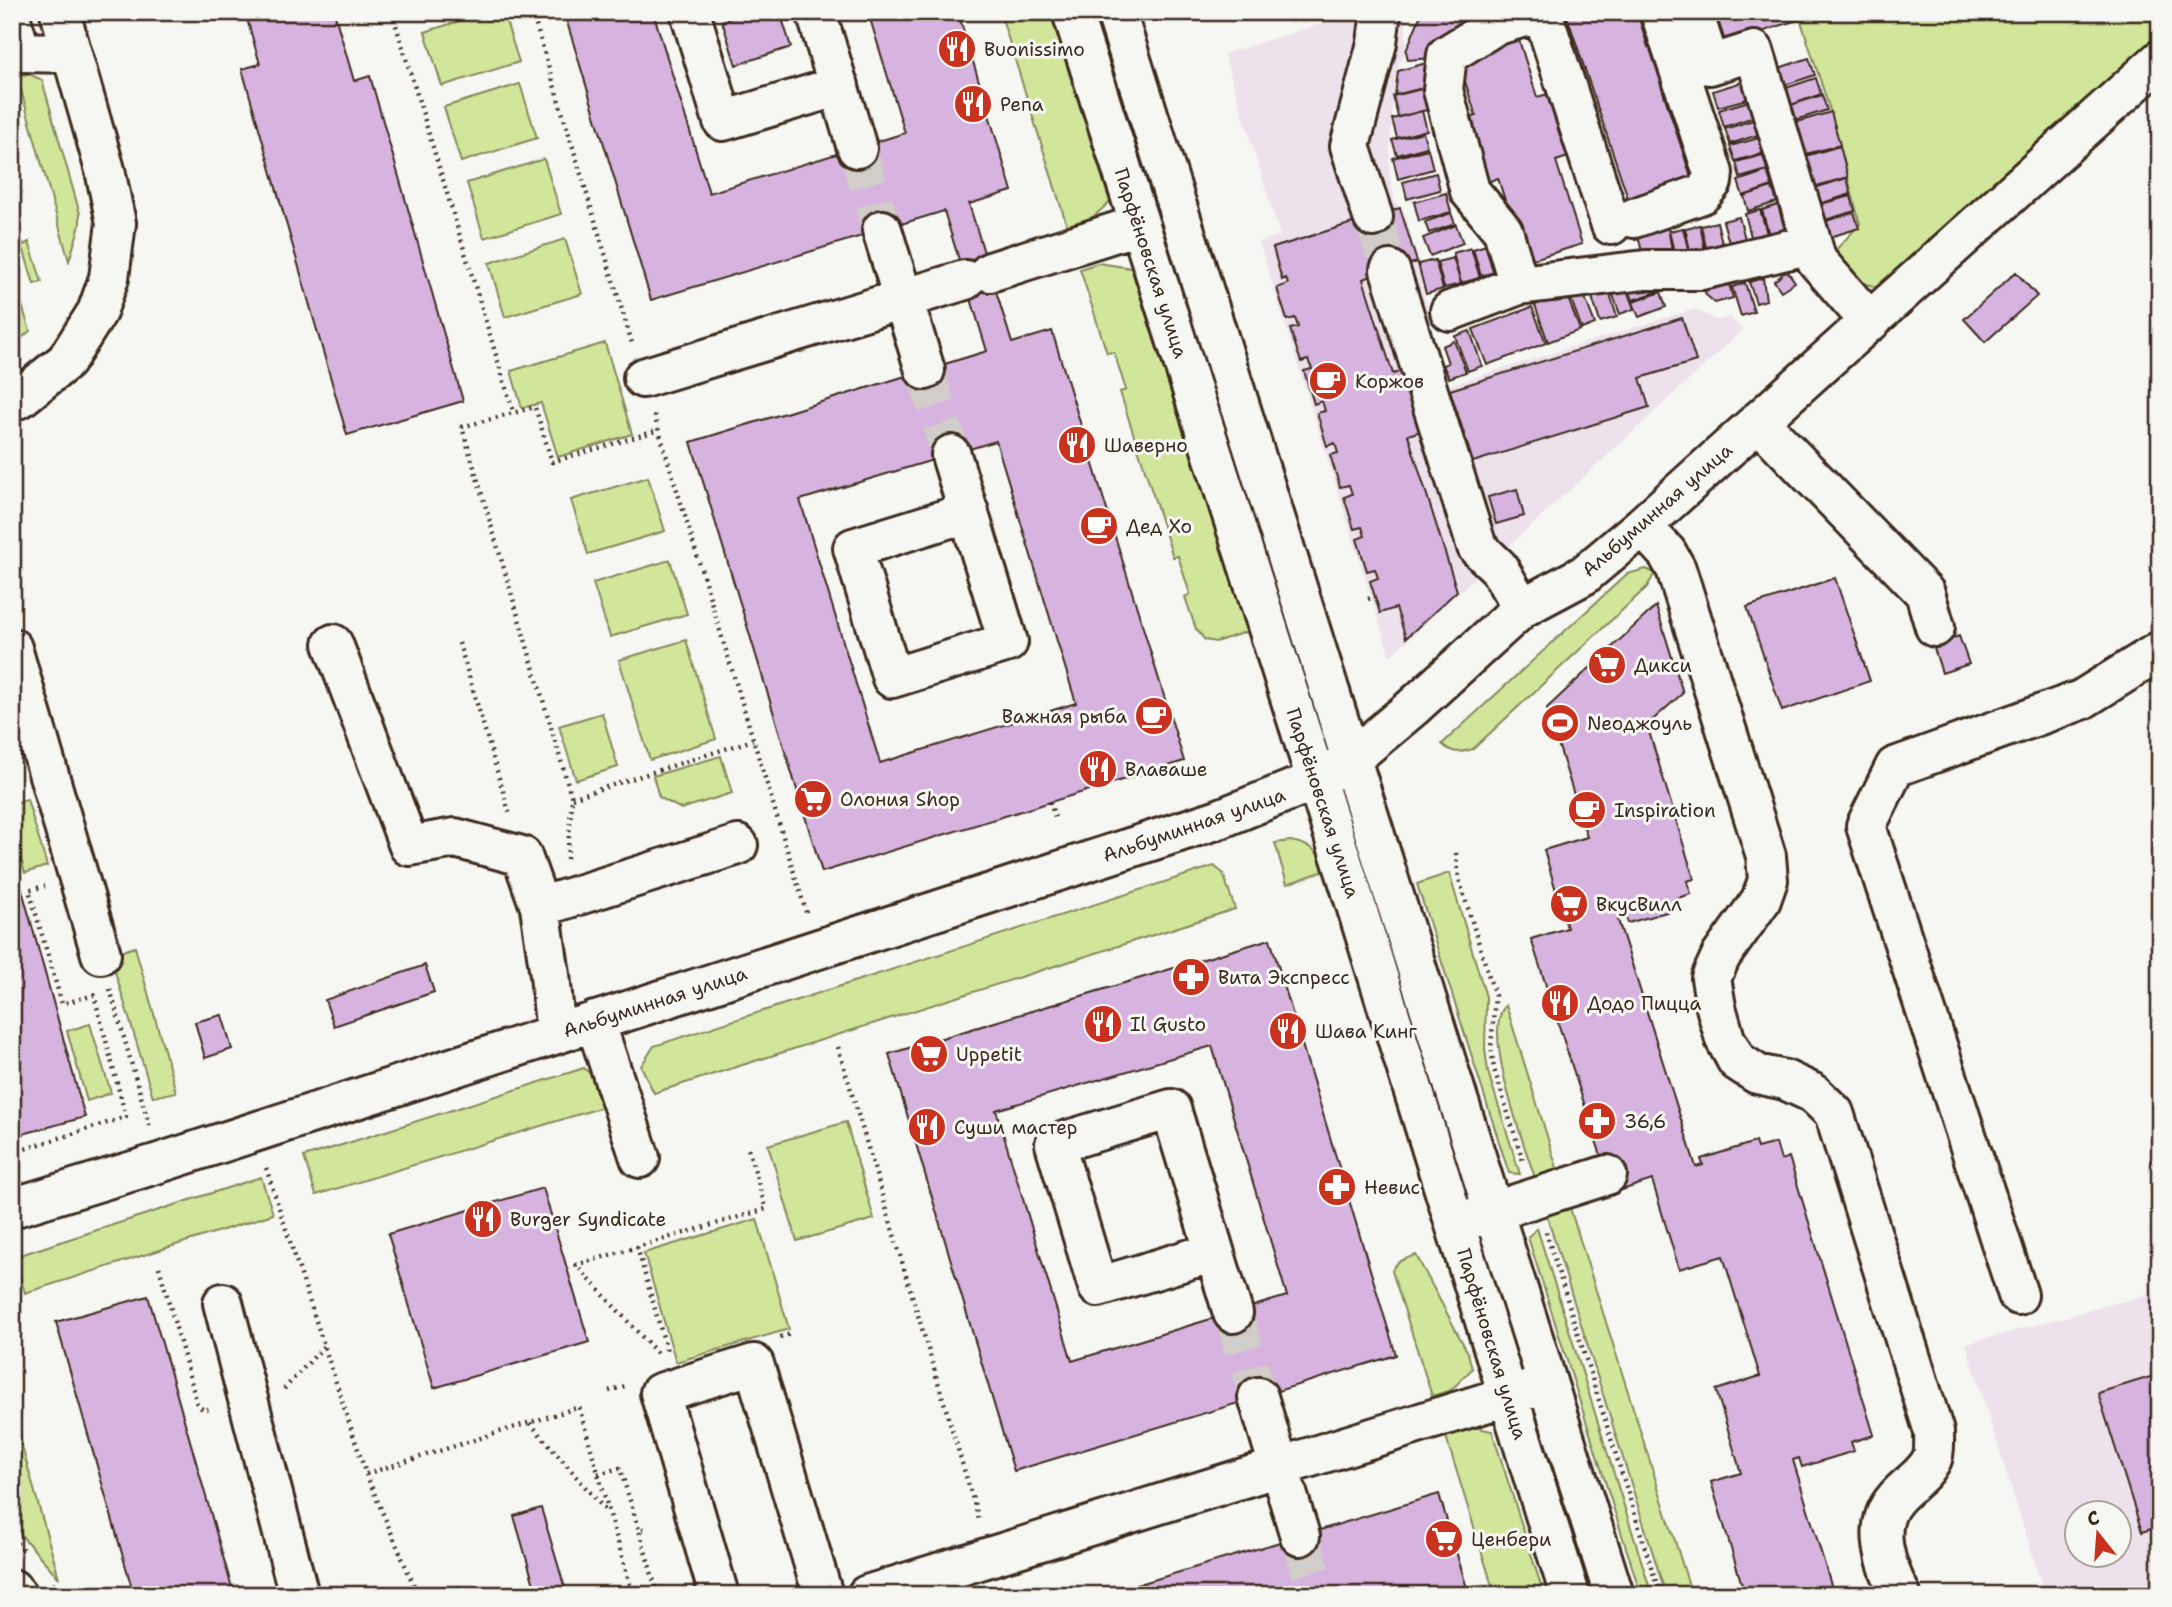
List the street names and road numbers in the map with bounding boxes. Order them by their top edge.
street label: Парфёновская улица [1108,165,1194,361]
street label: Альбуминная улица [1576,438,1738,582]
street label: Парфёновская улица [1280,705,1366,901]
street label: Альбуминная улица [1099,782,1289,868]
street label: Альбуминная улица [560,960,750,1044]
street label: Парфёновская улица [1451,1245,1533,1443]

